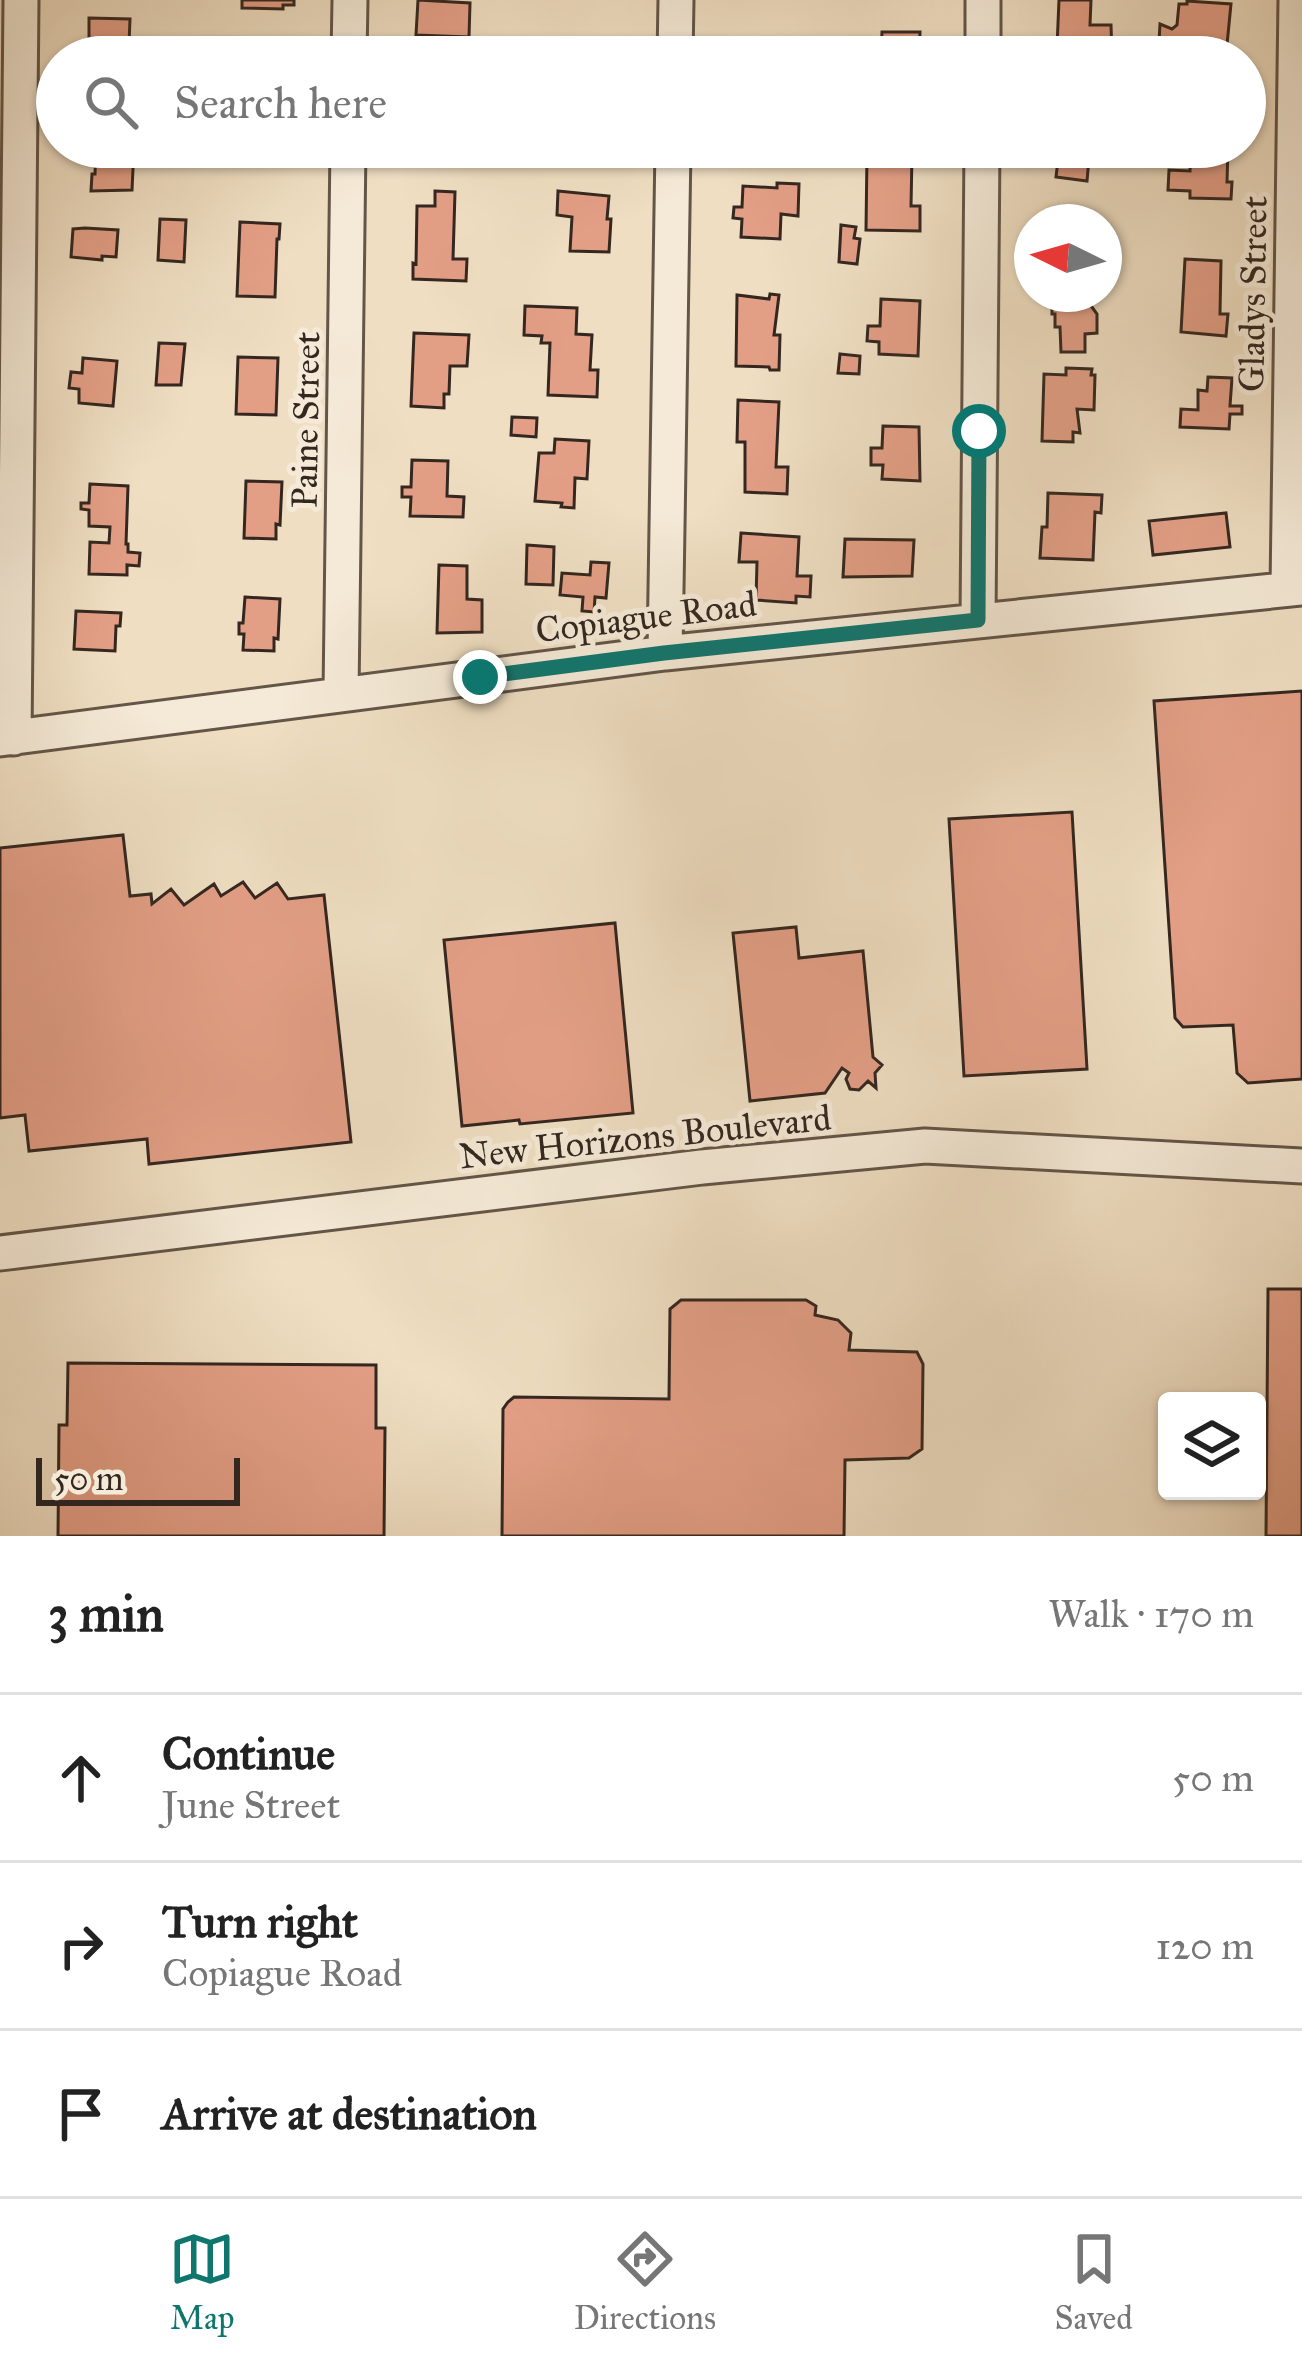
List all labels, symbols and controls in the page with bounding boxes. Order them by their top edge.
search box [36,36,1266,168]
icon: search [78,69,144,135]
text: Search here [174,75,387,130]
street label: Gladys Street [1229,195,1277,393]
north arrow [1014,204,1122,312]
street label: Paine Street [282,331,330,509]
route start [952,404,1006,458]
street label: Copiague Road [533,582,759,652]
route end [453,650,507,704]
street label: New Horizons Boulevard [457,1096,833,1178]
map controls [1158,1392,1266,1500]
button: layers [1158,1392,1266,1500]
scale bar [36,1452,240,1505]
text: 50 m [54,1459,123,1499]
text: 3 min [48,1583,164,1645]
text: Walk · 170 m [1048,1590,1254,1638]
text: Continue [162,1726,335,1781]
icon: ahead [48,1745,114,1811]
text: 50 m [1172,1754,1254,1802]
text: June Street [162,1781,340,1829]
text: Turn right [162,1894,358,1949]
icon: right [48,1913,114,1979]
text: 120 m [1155,1922,1254,1970]
text: Copiague Road [162,1949,402,1997]
icon: arrive [48,2081,114,2147]
text: Arrive at destination [162,2086,537,2141]
tab: Map [169,2226,235,2338]
tab: Directions [574,2226,716,2338]
tab: Saved [1054,2226,1133,2338]

